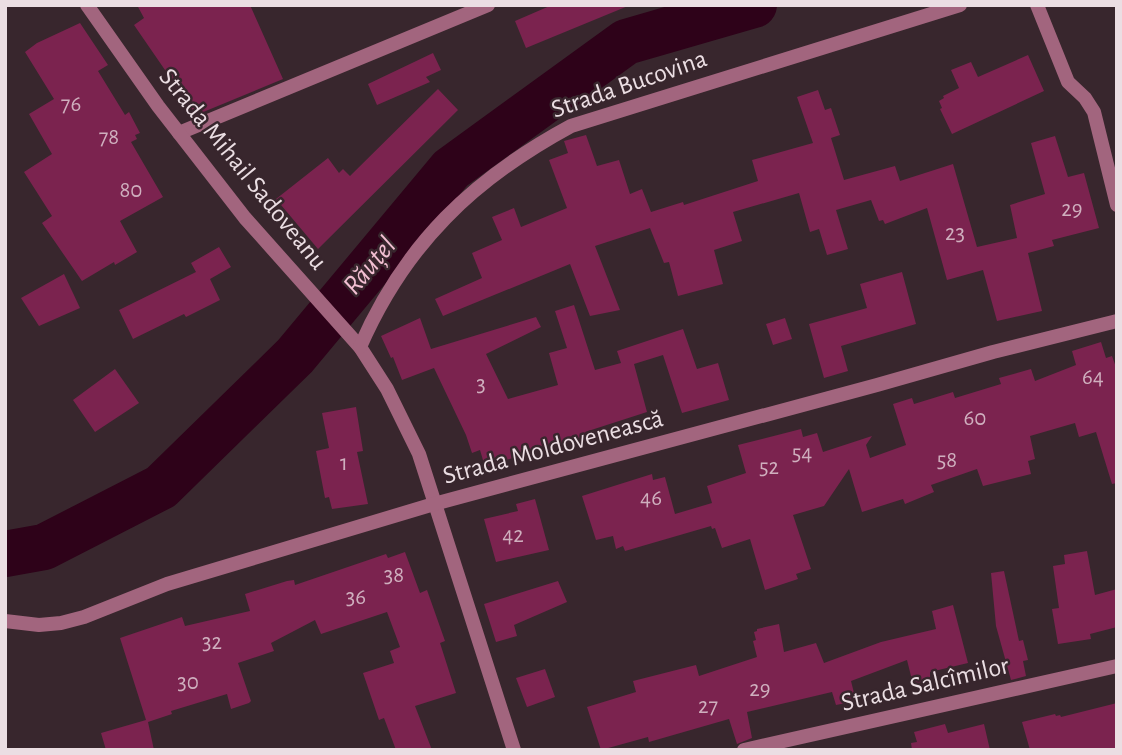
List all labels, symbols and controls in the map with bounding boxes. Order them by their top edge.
street label: Strada Bucovina [548,45,710,123]
street label: Strada Mihail Sadoveanu [154,63,332,275]
house number: 76 [61,93,81,116]
house number: 78 [99,126,119,149]
house number: 80 [119,179,143,202]
house number: 29 [1061,198,1083,221]
house number: 23 [945,222,965,245]
water label: Răuțel [338,232,403,301]
house number: 64 [1082,366,1104,389]
house number: 3 [476,373,486,396]
street label: Strada Moldovenească [440,405,666,489]
house number: 60 [964,407,986,430]
house number: 54 [792,442,812,465]
house number: 58 [937,449,957,472]
house number: 1 [340,452,348,475]
house number: 52 [759,456,779,479]
house number: 46 [640,487,662,510]
house number: 42 [502,524,524,547]
house number: 38 [384,564,404,587]
house number: 36 [346,586,366,609]
house number: 32 [202,631,222,654]
street label: Strada Salcîmilor [839,652,1012,716]
house number: 30 [177,671,199,694]
house number: 29 [749,678,771,701]
house number: 27 [698,695,718,718]

